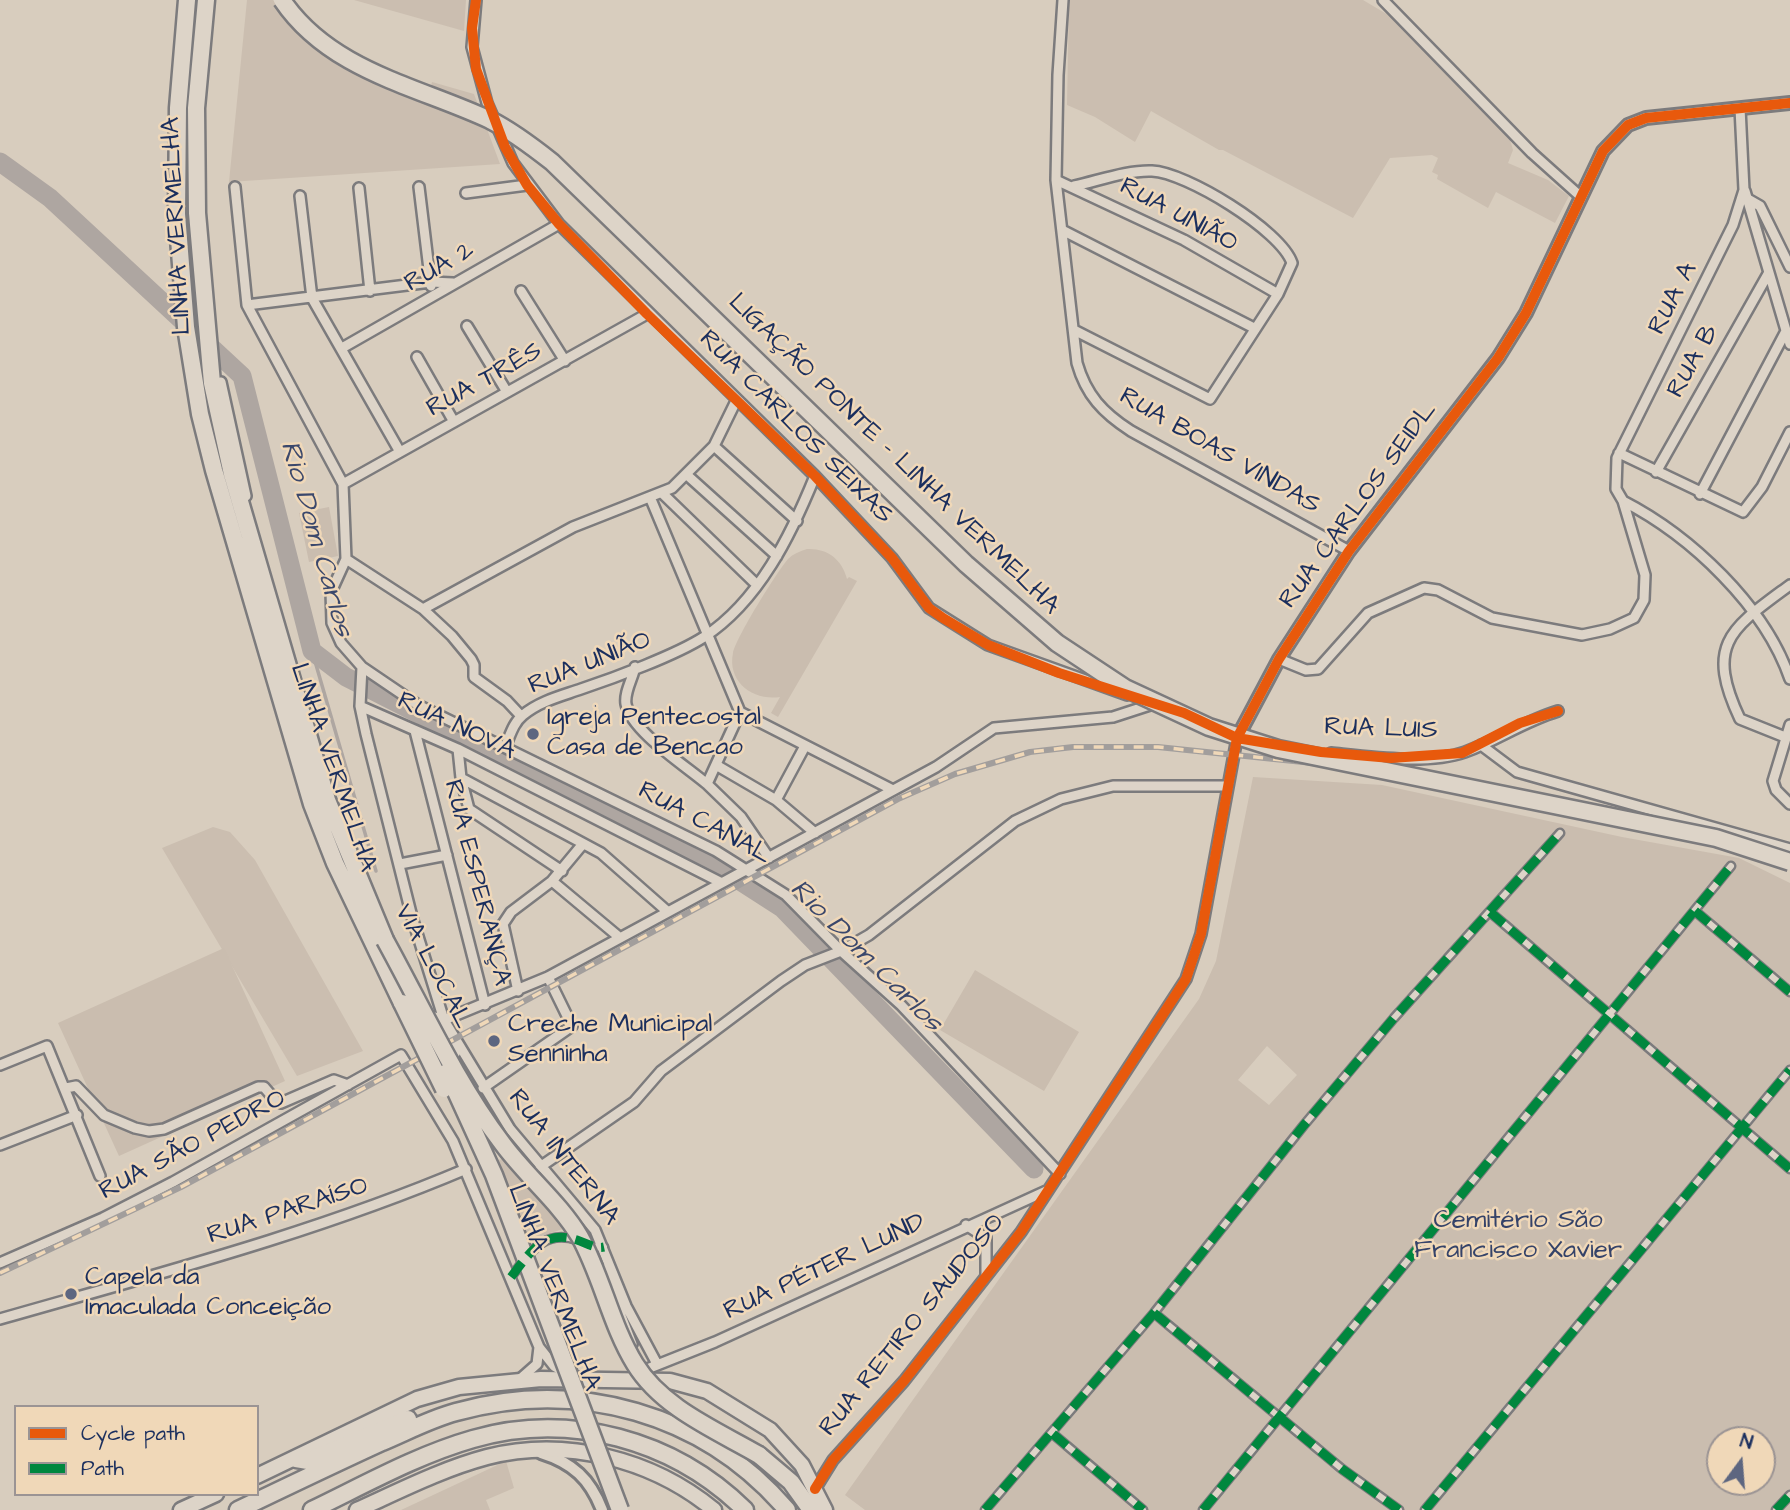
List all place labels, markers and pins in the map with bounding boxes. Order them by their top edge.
place label: Igreja Pentecostal Casa de Bencao [547,703,761,764]
marker: Igreja Pentecostal Casa de Bencao [525,726,541,742]
place label: Creche Municipal Senninha [508,1010,712,1072]
marker: Creche Municipal Senninha [486,1033,502,1049]
place label: Capela da Imaculada Conceição [85,1263,331,1324]
marker: Capela da Imaculada Conceição [63,1286,79,1302]

